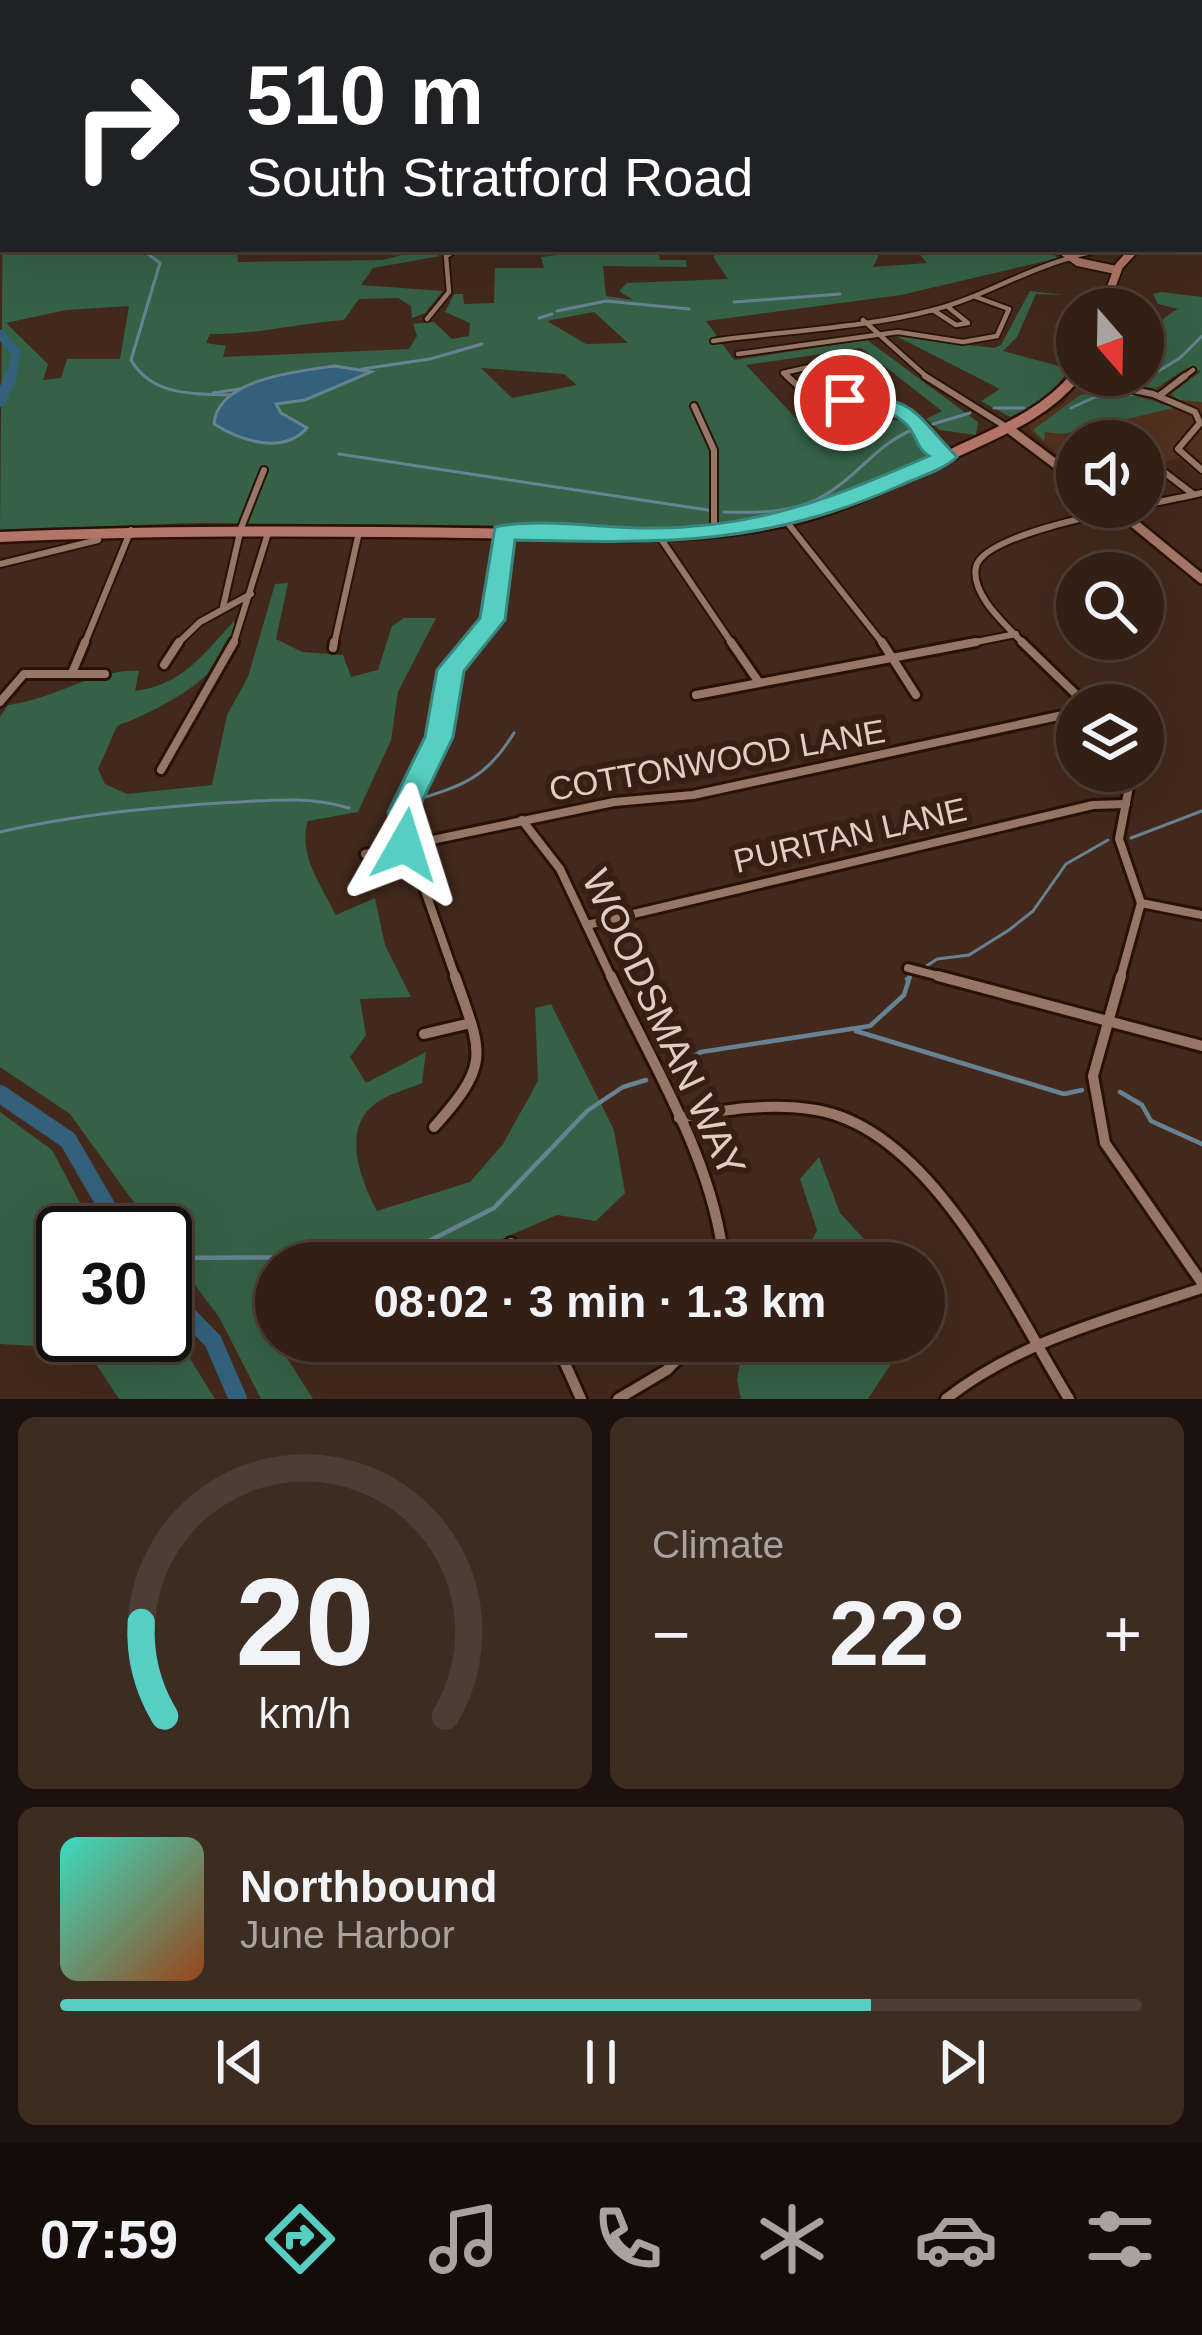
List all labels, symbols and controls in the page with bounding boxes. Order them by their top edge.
icon: right [48,48,204,204]
text: 510 m [246,48,484,142]
text: South Stratford Road [246,147,753,207]
north arrow [1056,288,1164,396]
map controls [1056,288,1164,792]
pin [794,349,896,451]
icon: arrive [812,367,878,433]
button: sound [1056,420,1164,528]
button: search [1056,552,1164,660]
button: layers [1056,684,1164,792]
street label: COTTONWOOD LANE [546,712,888,808]
position arrow [342,782,468,908]
street label: PURITAN LANE [730,790,970,880]
street label: WOODSMAN WAY [574,863,754,1183]
speed limit sign: 30 [36,1206,192,1362]
text: 08:02 · 3 min · 1.3 km [374,1276,826,1327]
text: Climate [652,1523,784,1566]
text: 20 [236,1552,374,1691]
text: 22° [829,1584,965,1684]
text: − [652,1597,691,1671]
text: + [1103,1597,1142,1671]
text: km/h [259,1689,351,1737]
text: Northbound [240,1861,497,1912]
text: June Harbor [240,1913,455,1956]
icon: previous [207,2029,273,2095]
icon: pause [568,2029,634,2095]
icon: next [929,2029,995,2095]
icon: directions [258,2197,342,2281]
icon: music [422,2197,506,2281]
icon: phone [586,2197,670,2281]
icon: climate [750,2197,834,2281]
icon: car [914,2197,998,2281]
icon: filters [1078,2197,1162,2281]
text: 07:59 [40,2209,178,2269]

